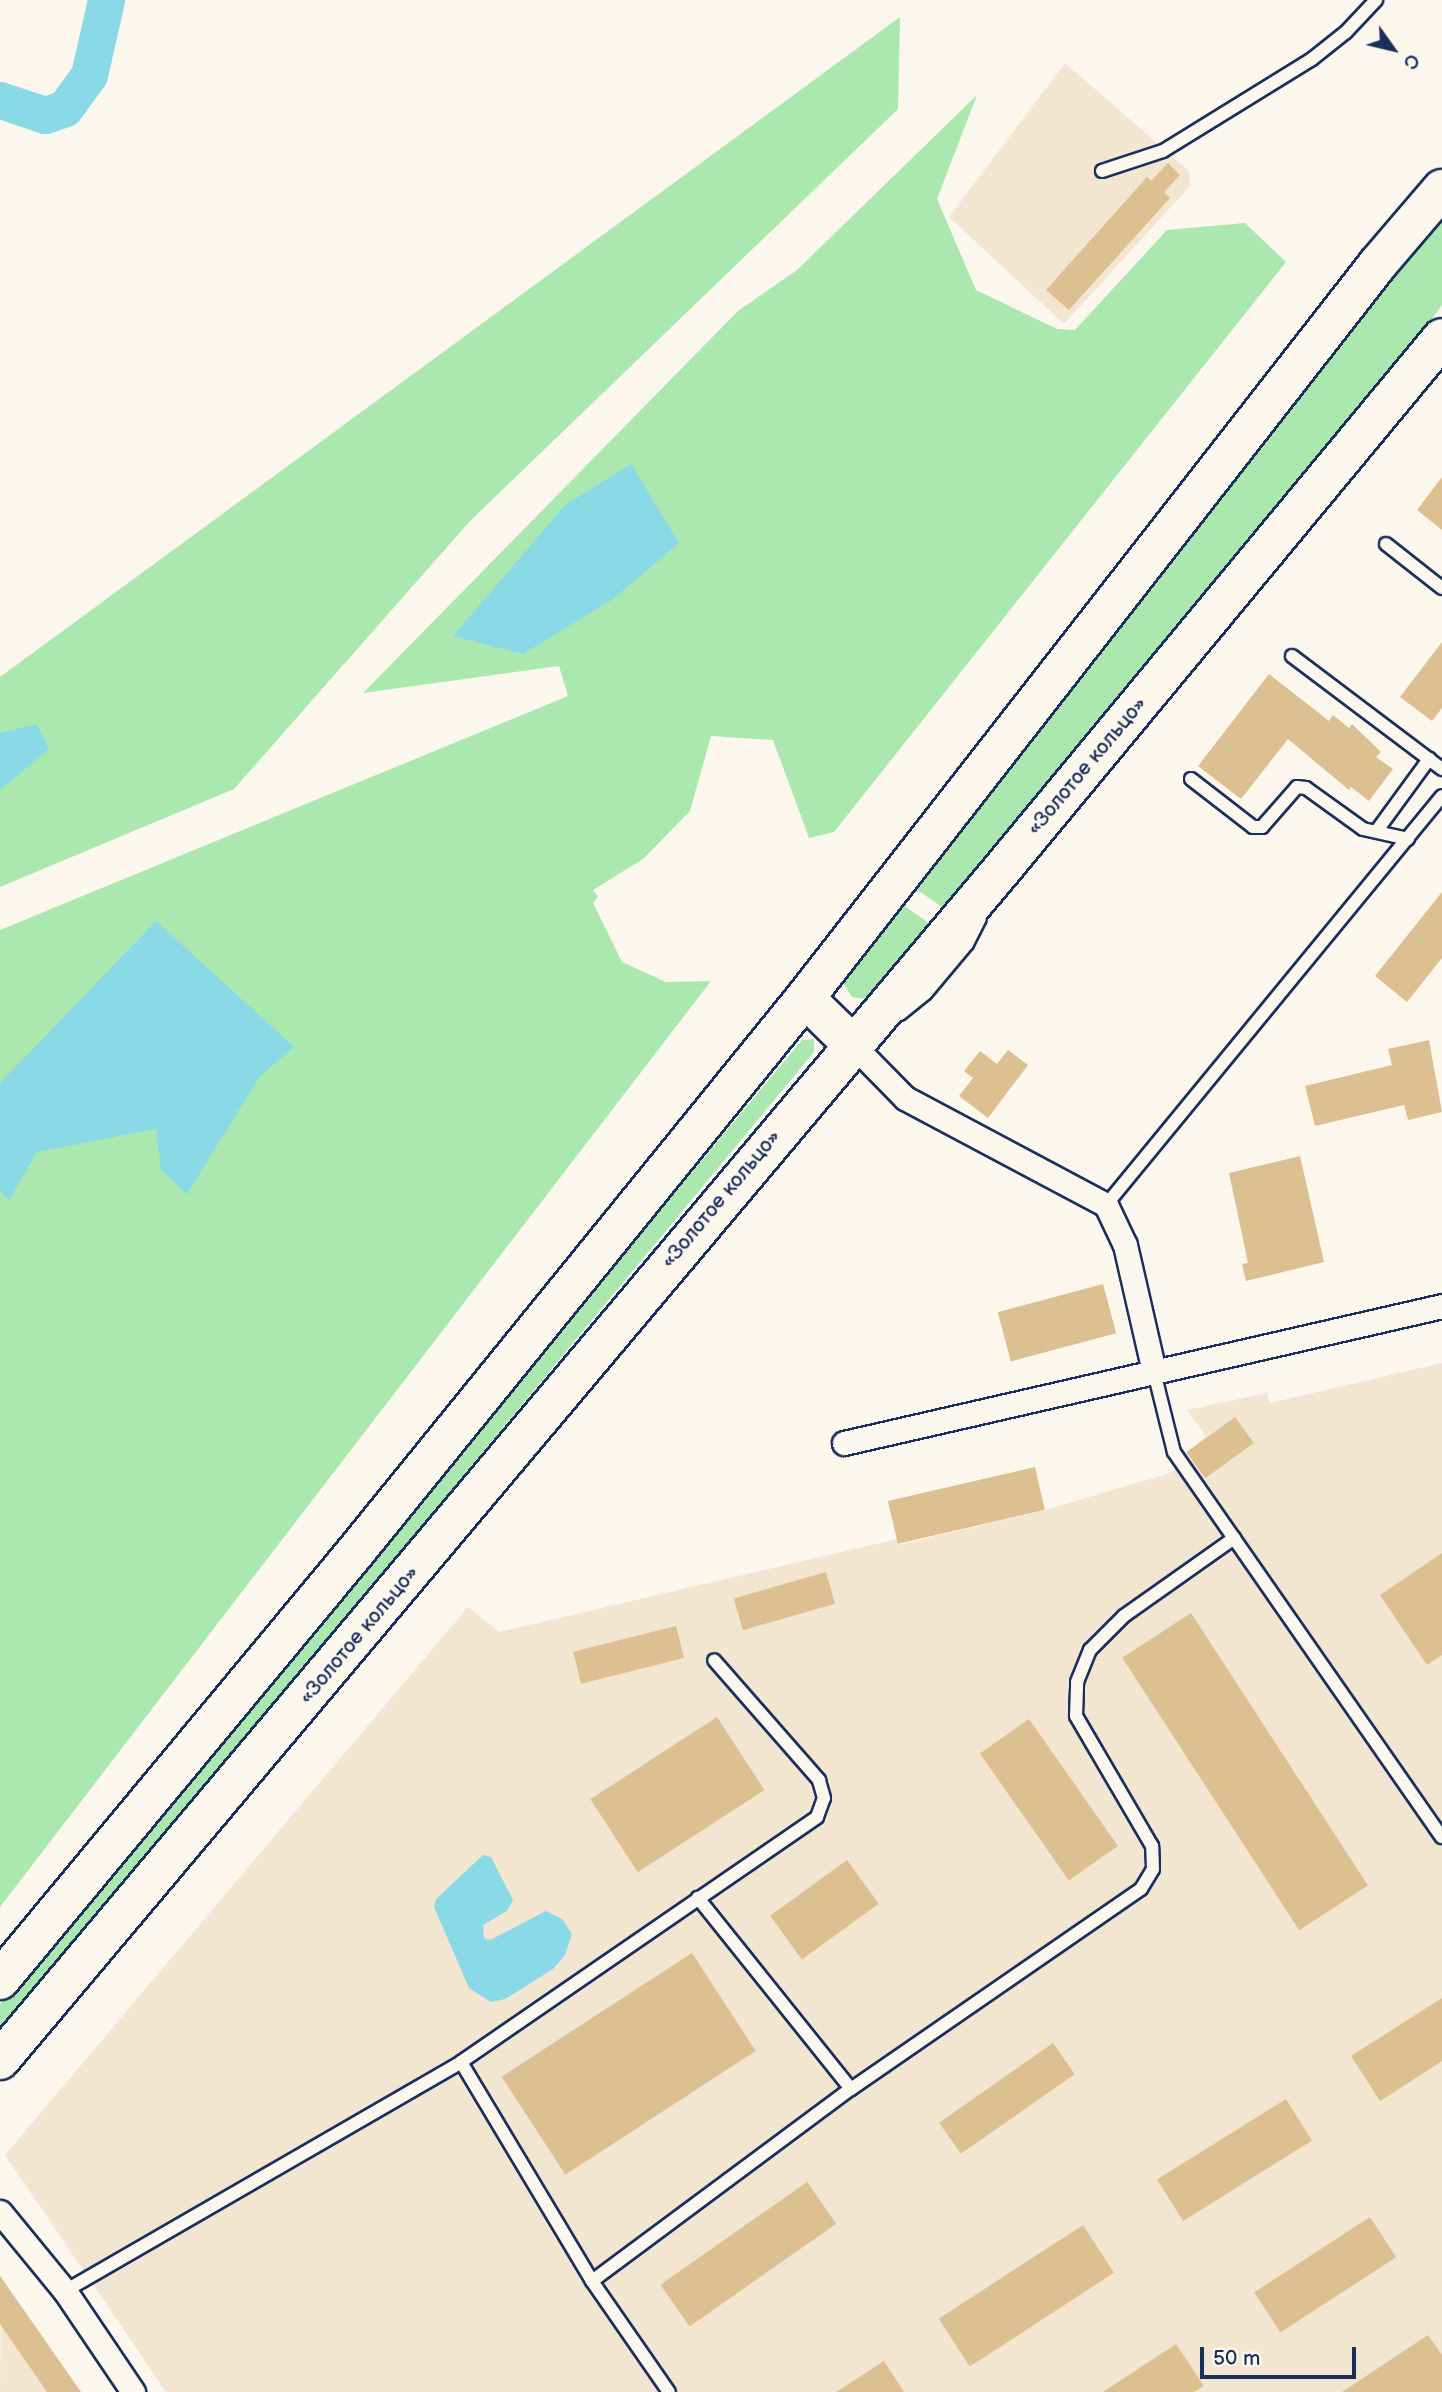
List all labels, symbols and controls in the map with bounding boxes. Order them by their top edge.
north arrow [1358,14,1428,84]
text: С [1398,49,1424,73]
street label: «Золотое кольцо» [1022,692,1152,840]
street label: «Золотое кольцо» [656,1125,786,1273]
street label: «Золотое кольцо» [294,1561,424,1709]
scale bar [1204,2332,1360,2376]
text: 50 m [1213,2346,1260,2371]

